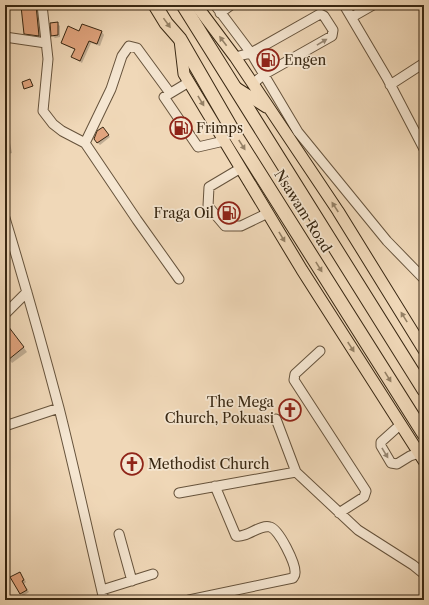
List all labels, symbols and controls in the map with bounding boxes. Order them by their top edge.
one-way arrow [163,17,171,28]
one-way arrow [219,36,227,46]
one-way arrow [316,38,328,45]
fuel station icon: Engen [255,47,281,73]
place label: Engen [284,51,327,69]
one-way arrow [197,95,204,107]
fuel station icon: Frimps [168,115,194,141]
place label: Frimps [196,119,243,137]
one-way arrow [238,140,246,150]
street label: Nsawam Road [270,166,336,256]
fuel station icon: Fraga Oil [216,200,242,226]
one-way arrow [331,202,339,212]
place label: Fraga Oil [153,204,214,222]
one-way arrow [278,232,286,242]
one-way arrow [315,262,323,272]
one-way arrow [400,311,407,323]
one-way arrow [348,341,355,353]
one-way arrow [384,372,392,382]
place label: The Mega Church, Pokuasi [165,393,275,427]
church icon: The Mega Church, Pokuasi [277,397,303,423]
one-way arrow [382,447,389,459]
church icon: Methodist Church [119,451,145,477]
place label: Methodist Church [148,455,270,473]

